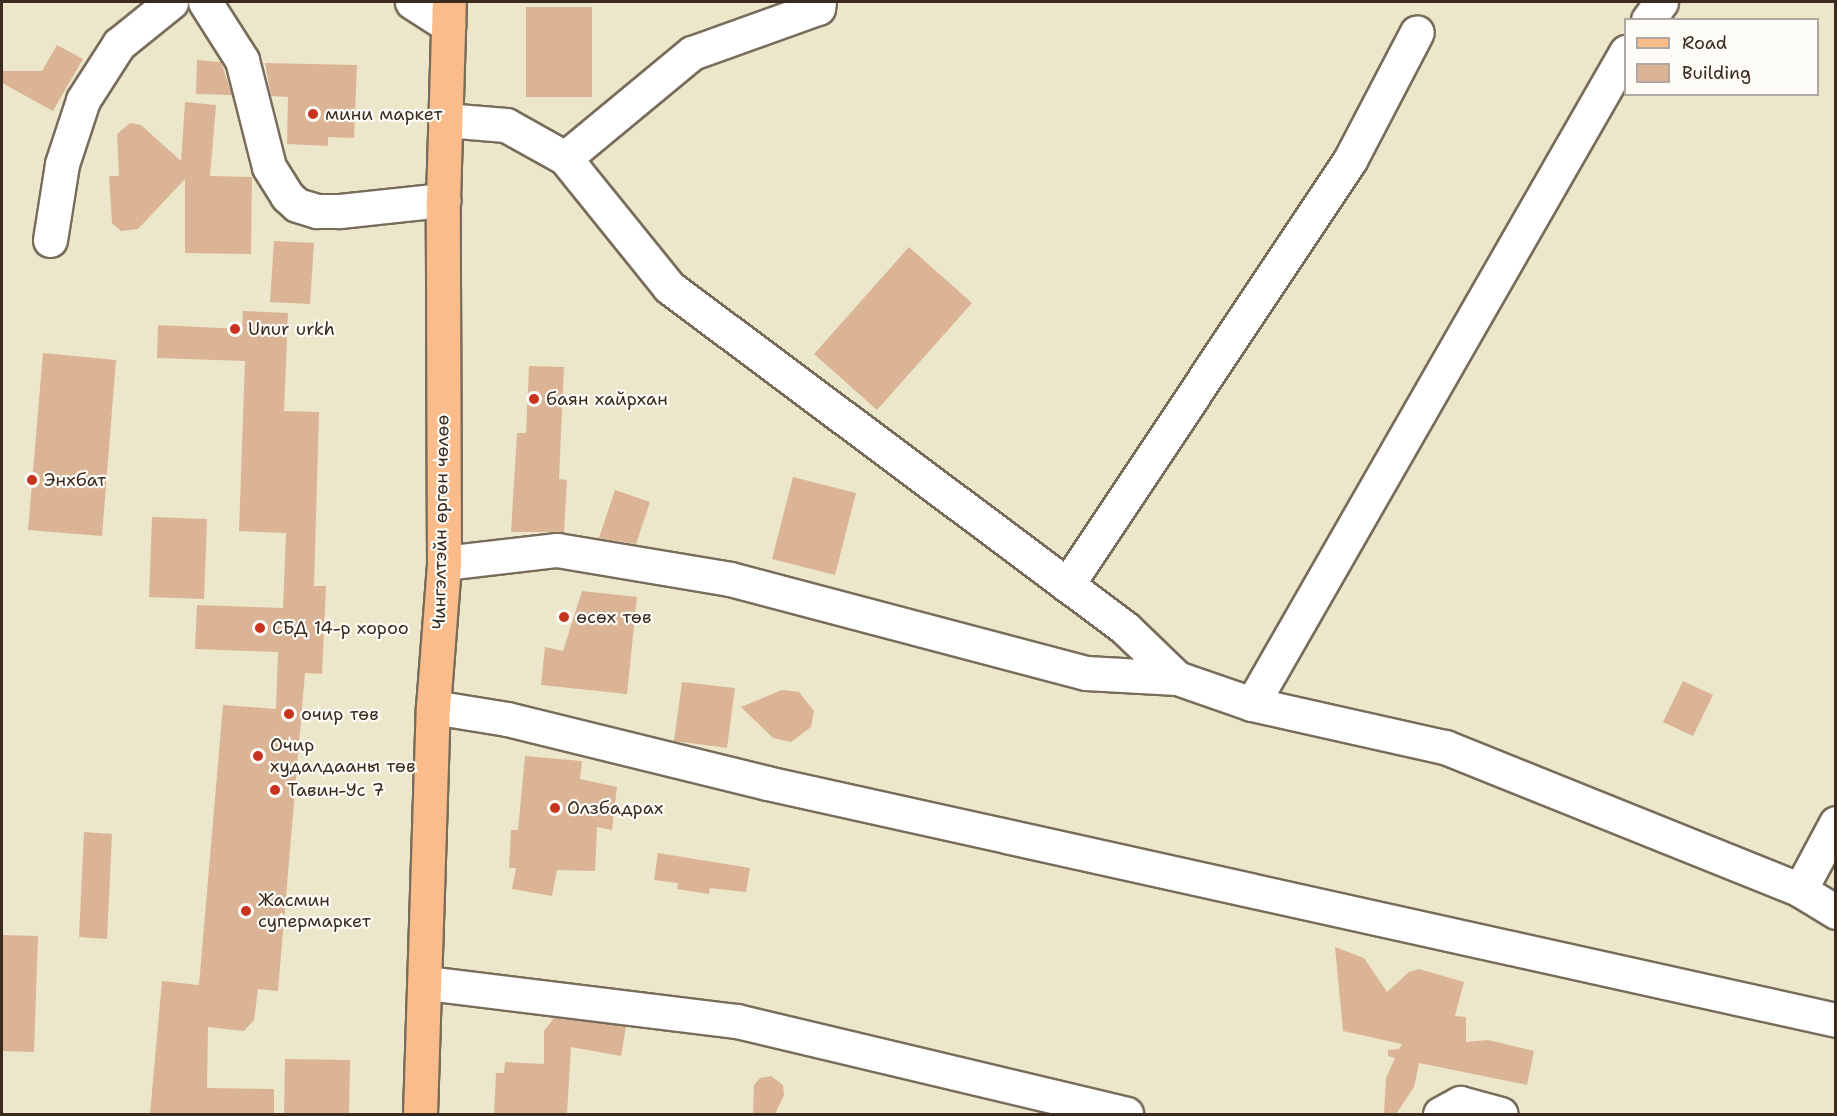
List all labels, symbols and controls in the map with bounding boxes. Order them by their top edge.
legend [1624,18,1819,96]
text: Road [1682,31,1727,55]
text: Building [1682,61,1751,85]
place label: мини маркет [325,103,443,125]
marker: мини маркет [306,107,320,121]
place label: Unur urkh [248,318,335,340]
marker: Unur urkh [226,320,244,338]
place label: баян хайрхан [546,388,668,410]
marker: баян хайрхан [527,392,541,406]
street label: Чингэлтэйн өргөн чөлөө [428,414,454,630]
place label: Энхбат [44,469,106,491]
marker: Энхбат [25,473,39,487]
place label: өсөх төв [576,606,652,628]
marker: өсөх төв [557,610,571,624]
place label: СБД 14-р хороо [272,617,409,639]
marker: СБД 14-р хороо [253,621,267,635]
place label: очир төв [301,703,379,725]
marker: очир төв [282,707,296,721]
place label: Очир худалдааны төв [270,735,415,777]
marker: Очир худалдааны төв [251,749,265,763]
place label: Тавин-Ус 7 [287,779,384,801]
marker: Тавин-Ус 7 [268,783,282,797]
place label: Олзбадрах [567,797,663,819]
marker: Олзбадрах [548,801,562,815]
place label: Жасмин супермаркет [258,890,371,932]
marker: Жасмин супермаркет [239,904,253,918]

